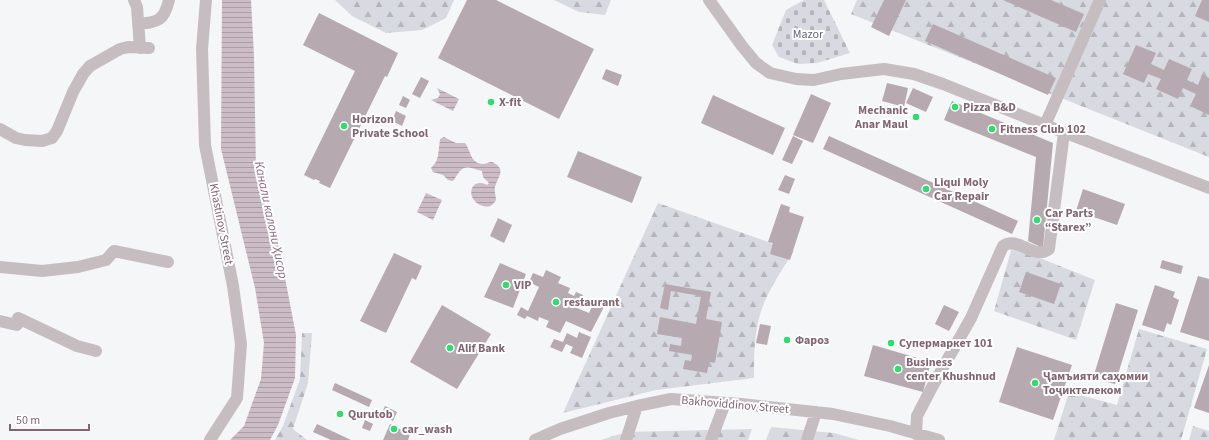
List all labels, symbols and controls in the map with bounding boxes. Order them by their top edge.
park label: Mazor [793,26,824,43]
place label: X-fit [499,94,522,111]
marker: X-fit [486,97,496,107]
place label: Pizza B&D [963,99,1016,116]
place label: Mechanic Anar Maul [854,102,909,133]
marker: Pizza B&D [950,102,960,112]
place label: Horizon Private School [352,111,429,142]
marker: Mechanic Anar Maul [911,112,921,122]
marker: Horizon Private School [339,121,349,131]
place label: Fitness Club 102 [1000,121,1086,138]
marker: Fitness Club 102 [987,124,997,134]
water label: Канали калони Ҳисор [250,160,292,280]
place label: Liqui Moly Car Repair [934,174,989,205]
street label: Khastinov Street [205,182,237,266]
marker: Liqui Moly Car Repair [921,184,931,194]
place label: Car Parts “Starex” [1045,205,1093,236]
marker: Car Parts “Starex” [1032,215,1042,225]
place label: VIP [513,277,531,294]
marker: VIP [501,280,511,290]
place label: restaurant [564,294,620,311]
marker: restaurant [551,297,561,307]
place label: Фароз [795,332,829,349]
marker: Фароз [782,335,792,345]
place label: Супермаркет 101 [899,335,993,352]
marker: Супермаркет 101 [886,338,896,348]
place label: Alif Bank [457,340,506,357]
marker: Alif Bank [445,343,455,353]
place label: Business center Khushnud [906,354,996,385]
marker: Business center Khushnud [893,364,903,374]
place label: Ҷамъияти саҳомии Тоҷиктелеком [1043,368,1148,399]
marker: Ҷамъияти саҳомии Тоҷиктелеком [1030,378,1040,388]
street label: Bakhoviddinov Street [680,392,790,418]
scale bar [10,406,89,432]
place label: Qurutob [348,406,393,423]
marker: Qurutob [335,409,345,419]
text: 50 m [16,412,40,429]
place label: car_wash [402,421,452,438]
marker: car_wash [389,424,399,434]

